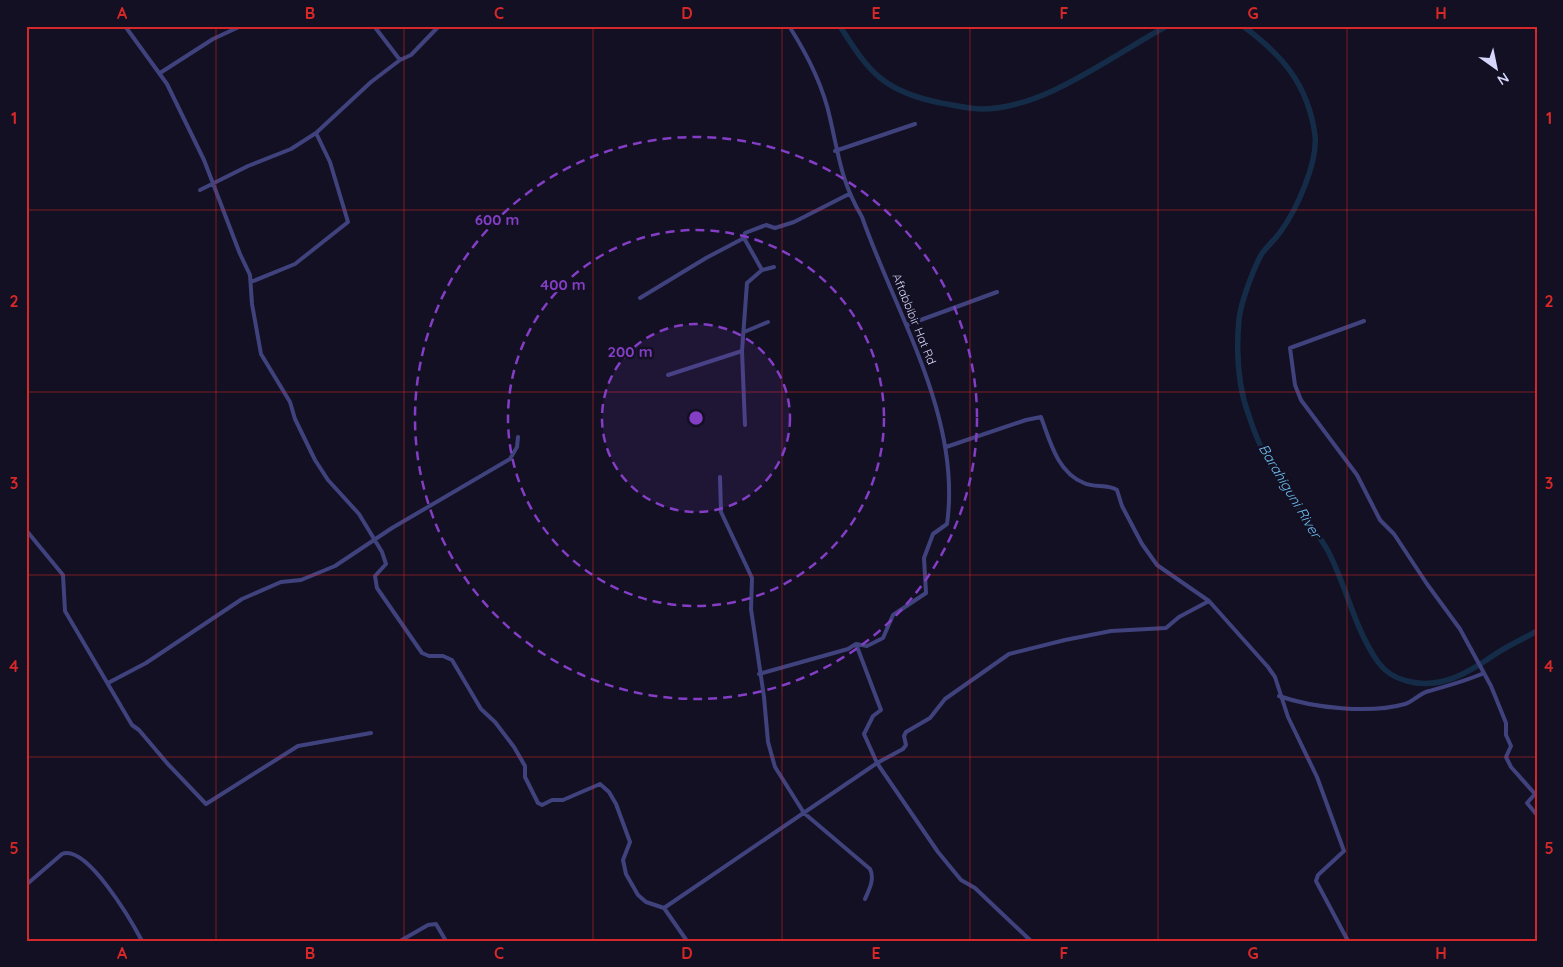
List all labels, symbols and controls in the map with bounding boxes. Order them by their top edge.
text: A [117,3,128,23]
text: B [305,3,315,23]
text: C [494,3,504,23]
text: D [681,3,693,23]
text: E [871,3,881,23]
text: F [1060,3,1069,23]
text: G [1247,3,1259,23]
text: H [1435,3,1447,23]
north arrow [1470,42,1520,92]
text: N [1494,69,1512,89]
text: 1 [11,108,17,128]
text: 1 [1546,108,1552,128]
text: 600 m [475,210,519,229]
street label: Aftabbibir Hat Rd [889,271,940,367]
text: 400 m [540,275,586,294]
text: 2 [9,291,19,311]
text: 2 [1544,291,1554,311]
text: 200 m [608,342,653,361]
centre of rings [687,409,705,427]
water label: Barahiguni River [1255,441,1326,543]
text: 3 [10,473,18,493]
text: 3 [1545,473,1553,493]
text: 4 [9,656,19,676]
text: 4 [1544,656,1554,676]
text: 5 [9,838,19,858]
text: 5 [1544,838,1554,858]
text: A [117,943,128,963]
text: B [305,943,315,963]
text: C [494,943,504,963]
text: D [681,943,693,963]
text: E [871,943,881,963]
text: F [1060,943,1069,963]
text: G [1247,943,1259,963]
text: H [1435,943,1447,963]

